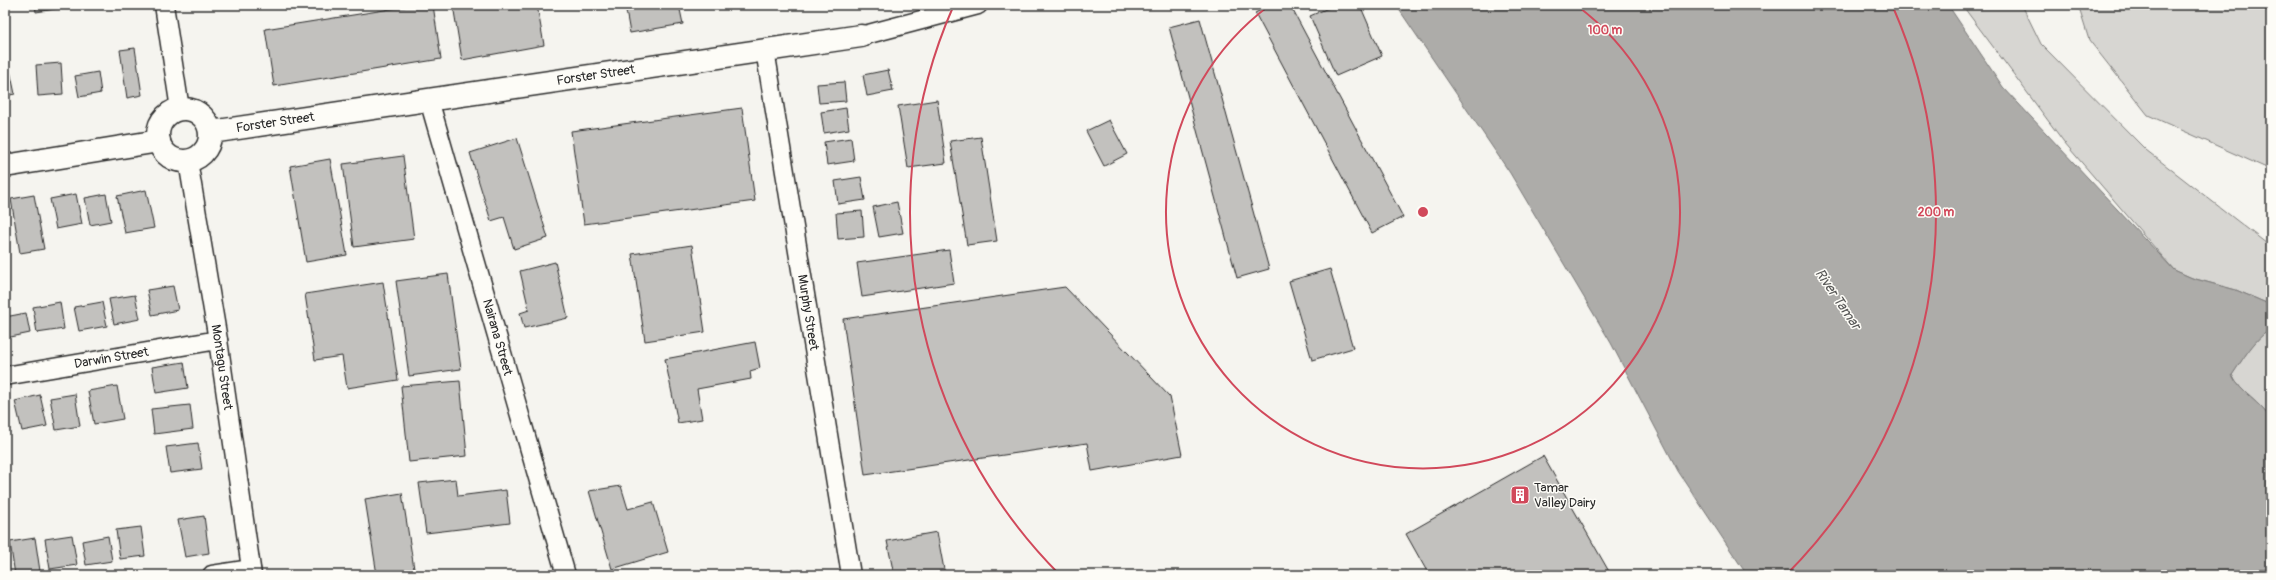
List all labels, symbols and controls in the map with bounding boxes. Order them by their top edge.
text: 100 m [1588,23,1623,38]
street label: Forster Street [556,61,637,89]
street label: Forster Street [235,109,316,136]
centre of rings [1416,205,1430,219]
text: 200 m [1918,205,1955,220]
water label: River Tamar [1811,265,1866,334]
street label: Murphy Street [794,273,822,352]
street label: Nairana Street [479,297,516,378]
street label: Montagu Street [208,323,236,412]
street label: Darwin Street [73,344,151,372]
place label: Tamar Valley Dairy [1534,480,1596,511]
building icon: Tamar Valley Dairy [1509,484,1531,506]

